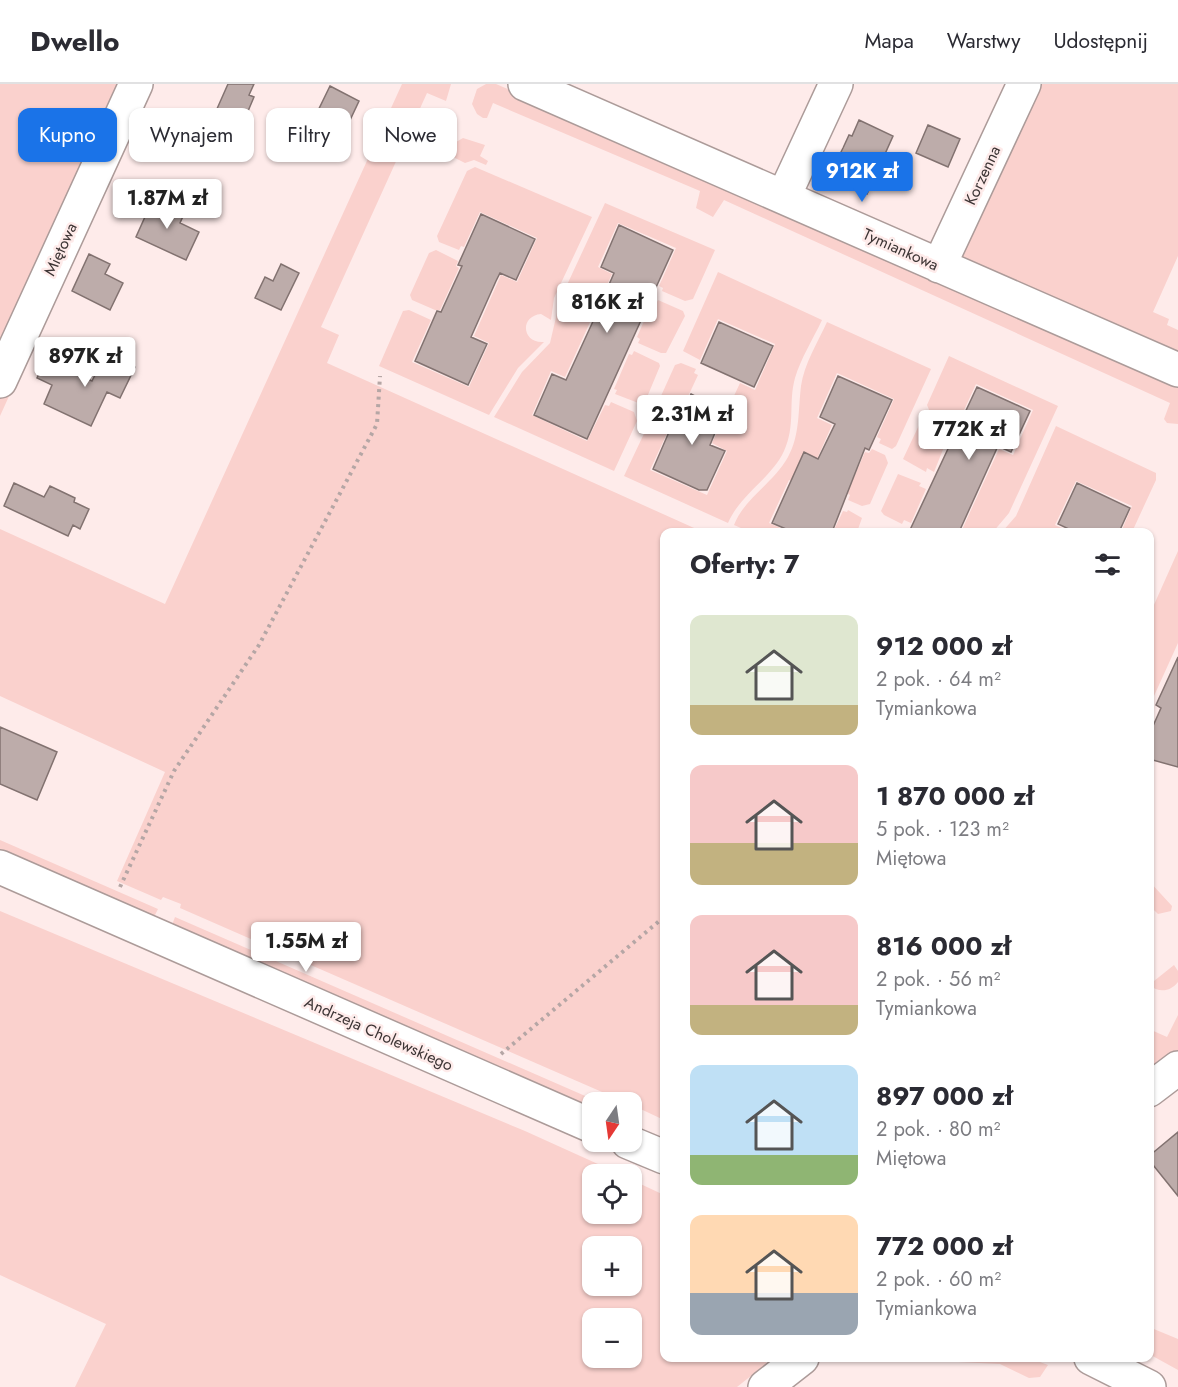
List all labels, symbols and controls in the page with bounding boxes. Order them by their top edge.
text: Dwello [30,21,120,62]
text: Mapa [865,26,914,56]
text: Warstwy [947,26,1020,56]
text: Udostępnij [1053,26,1148,56]
chip: Kupno [18,108,117,162]
chip: Wynajem [129,108,254,162]
chip: Filtry [266,108,351,162]
chip: Nowe [363,108,457,162]
street label: Korzenna [959,142,1006,209]
pin: 912K zł [807,152,917,203]
text: 912K zł [826,157,898,186]
pin: 1.87M zł [105,179,229,230]
text: 1.87M zł [127,184,207,213]
street label: Miętowa [38,219,83,280]
street label: Tymiankowa [859,223,942,276]
pin: 816K zł [552,283,662,334]
text: 816K zł [571,288,643,317]
pin: 897K zł [30,337,140,388]
text: 897K zł [48,342,122,371]
pin: 2.31M zł [630,395,754,446]
text: 2.31M zł [651,400,733,429]
pin: 772K zł [914,410,1024,461]
text: 772K zł [932,415,1006,444]
text: Oferty: 7 [690,545,800,583]
icon: filters [1091,548,1124,581]
text: 912 000 zł [876,627,1012,665]
icon: home [738,639,810,711]
text: 2 pok. · 64 m² [876,665,1001,694]
text: Tymiankowa [876,694,977,723]
text: 1 870 000 zł [876,777,1034,815]
icon: home [738,789,810,861]
text: 5 pok. · 123 m² [876,815,1009,844]
text: Miętowa [876,844,946,873]
pin: 1.55M zł [244,922,368,973]
text: 1.55M zł [265,927,347,956]
text: 816 000 zł [876,927,1011,965]
icon: home [738,939,810,1011]
text: 2 pok. · 56 m² [876,965,1000,994]
street label: Andrzeja Cholewskiego [301,990,457,1077]
text: Tymiankowa [876,994,977,1023]
text: 897 000 zł [876,1077,1012,1115]
icon: home [738,1089,810,1161]
north arrow [582,1092,642,1152]
map controls [582,1092,642,1368]
text: 2 pok. · 80 m² [876,1115,1001,1144]
text: Miętowa [876,1144,946,1173]
button: locate [582,1164,642,1224]
text: 772 000 zł [876,1227,1012,1265]
button: + [582,1236,642,1296]
icon: home [738,1239,810,1311]
text: 2 pok. · 60 m² [876,1265,1001,1294]
text: Tymiankowa [876,1294,977,1323]
button: − [582,1308,642,1368]

